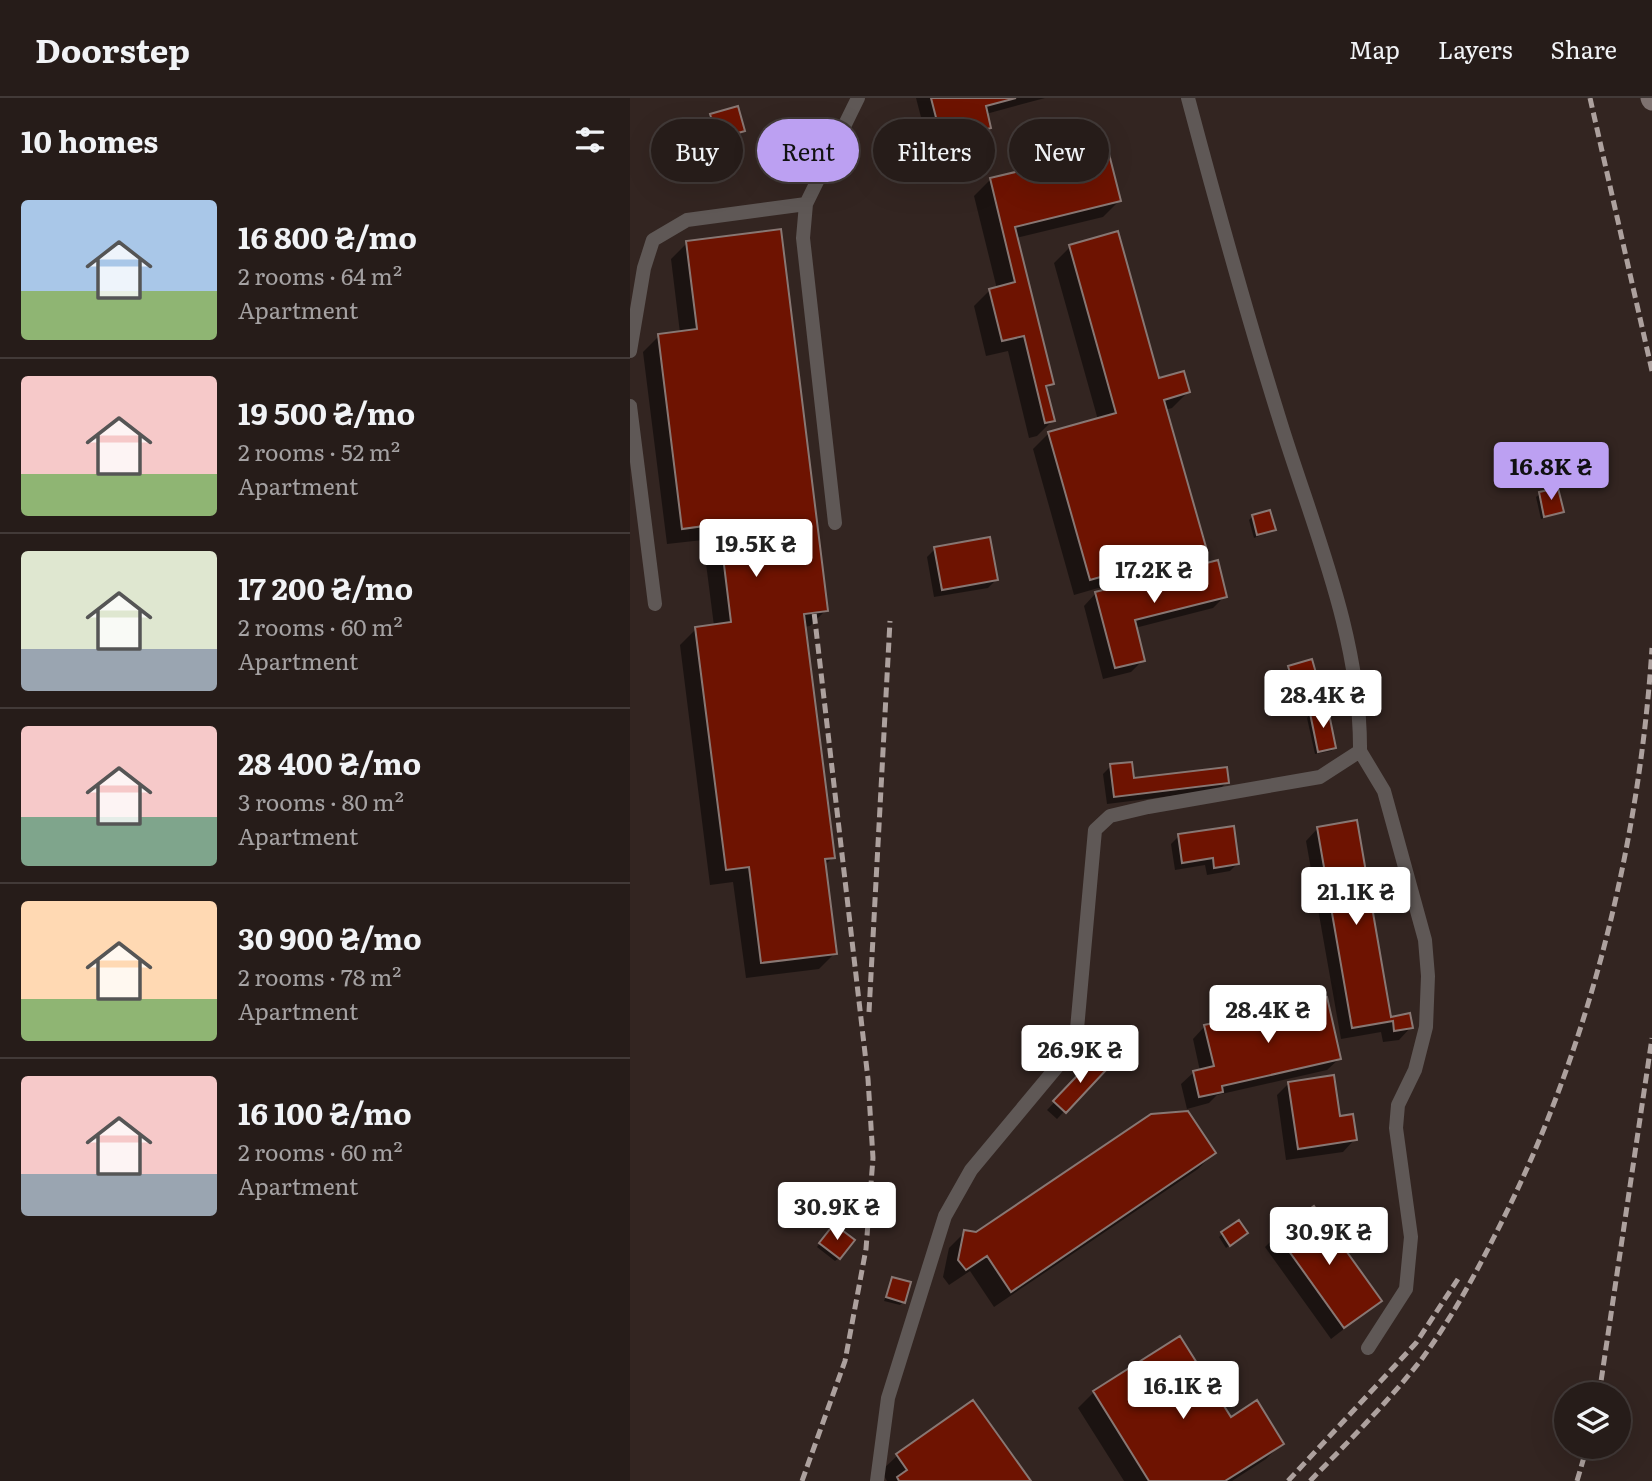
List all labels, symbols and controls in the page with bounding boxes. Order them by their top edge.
text: Doorstep [35,24,190,73]
text: Map [1349,31,1400,66]
text: Layers [1438,31,1512,66]
text: Share [1550,31,1617,66]
text: 10 homes [21,118,158,162]
chip: Buy [651,119,743,182]
chip: Rent [757,119,859,182]
chip: Filters [873,119,995,182]
chip: New [1009,119,1109,182]
icon: filters [571,121,609,159]
text: 16 800 ₴/mo [238,214,417,258]
icon: home [77,228,161,312]
text: 2 rooms · 64 m² [238,258,402,292]
text: Apartment [238,292,358,326]
text: 19 500 ₴/mo [238,390,415,434]
icon: home [77,404,161,488]
text: 2 rooms · 52 m² [238,434,400,468]
pin: 16.8K ₴ [1486,442,1616,502]
text: 16.8K ₴ [1510,448,1592,482]
text: Apartment [238,468,358,502]
pin: 19.5K ₴ [691,519,821,579]
text: 19.5K ₴ [715,525,797,559]
pin: 17.2K ₴ [1089,546,1219,605]
text: 17.2K ₴ [1115,551,1193,585]
text: 17 200 ₴/mo [238,565,413,609]
icon: home [77,579,161,663]
text: 2 rooms · 60 m² [238,609,403,643]
text: Apartment [238,643,358,677]
pin: 28.4K ₴ [1258,670,1388,730]
text: 28.4K ₴ [1280,676,1366,710]
text: 28 400 ₴/mo [238,740,421,784]
icon: home [77,754,161,838]
text: 3 rooms · 80 m² [238,784,404,818]
text: Apartment [238,818,358,852]
pin: 21.1K ₴ [1291,868,1421,927]
text: 21.1K ₴ [1317,873,1395,907]
text: 30 900 ₴/mo [238,915,422,959]
icon: home [77,929,161,1013]
text: 2 rooms · 78 m² [238,959,401,993]
pin: 28.4K ₴ [1203,986,1333,1045]
text: 28.4K ₴ [1225,991,1311,1025]
text: Apartment [238,993,358,1027]
pin: 26.9K ₴ [1015,1026,1145,1085]
text: 26.9K ₴ [1037,1031,1123,1065]
text: 16 100 ₴/mo [238,1090,412,1134]
icon: home [77,1104,161,1188]
text: 2 rooms · 60 m² [238,1134,403,1168]
text: Apartment [238,1168,358,1202]
pin: 30.9K ₴ [772,1182,902,1242]
text: 30.9K ₴ [794,1188,880,1222]
pin: 30.9K ₴ [1264,1208,1394,1267]
text: 30.9K ₴ [1286,1213,1372,1247]
pin: 16.1K ₴ [1118,1362,1248,1421]
text: 16.1K ₴ [1144,1367,1222,1401]
map controls [1554,1382,1631,1459]
button: layers [1554,1382,1631,1459]

